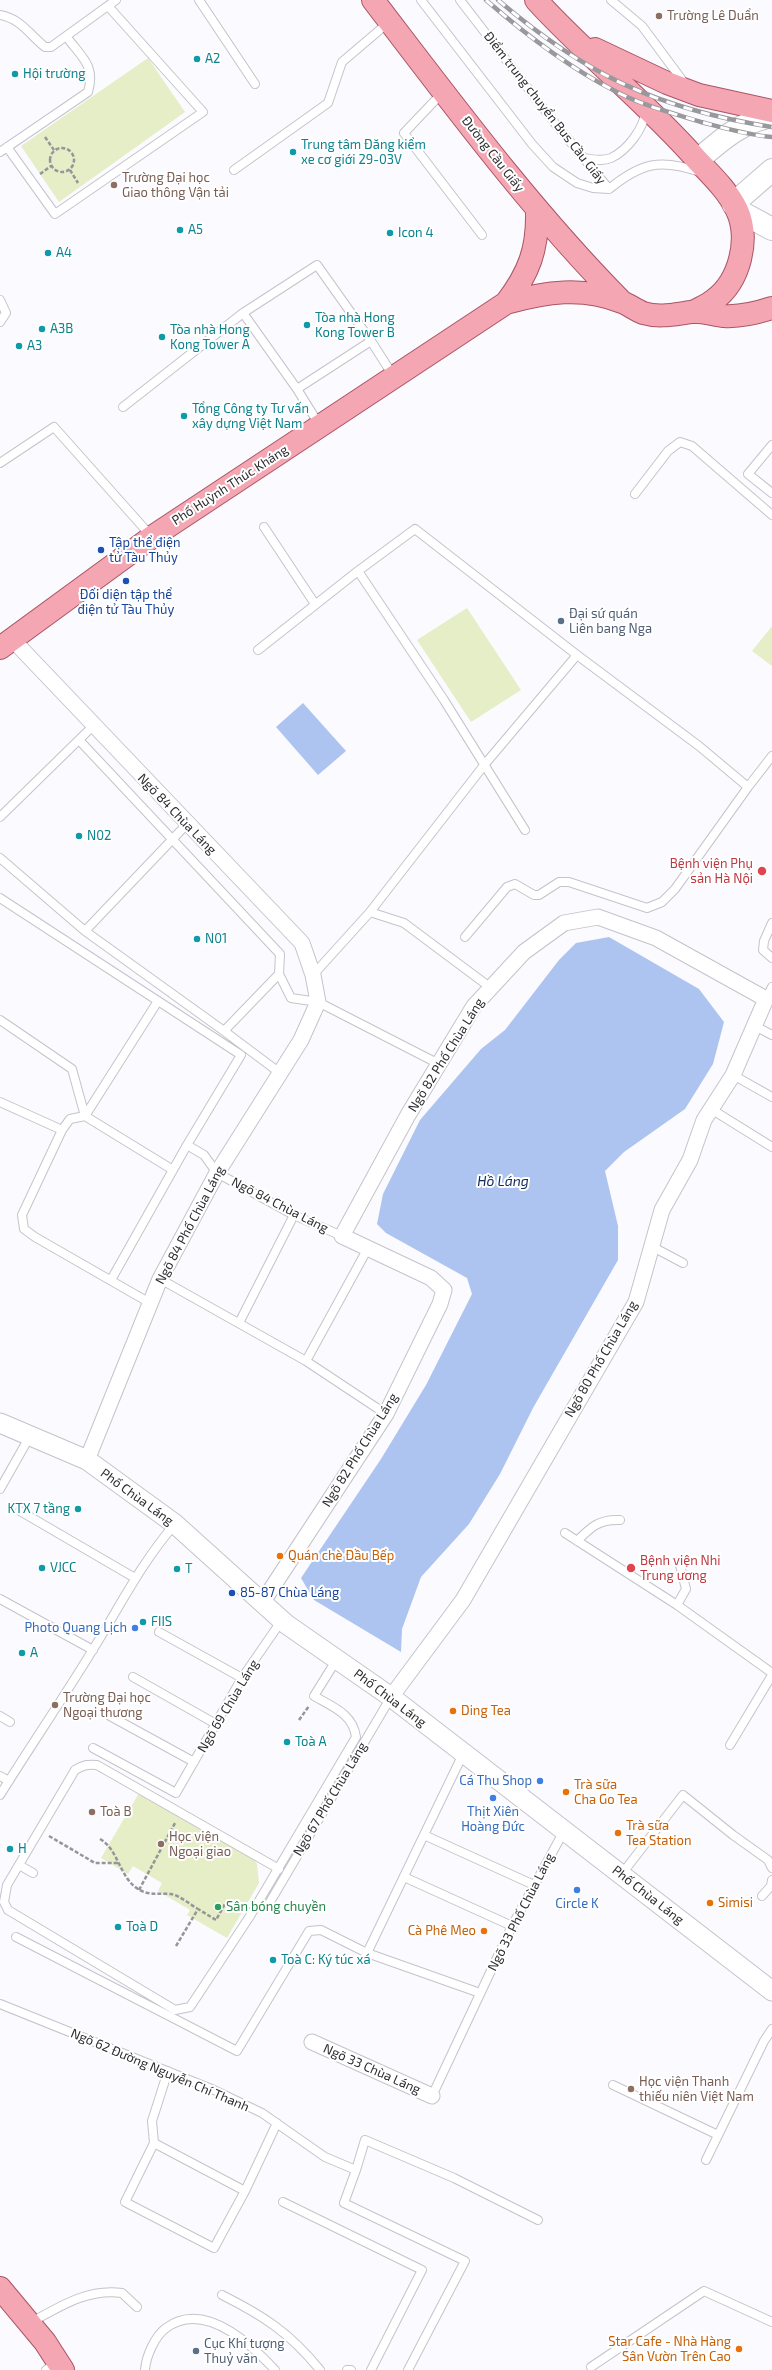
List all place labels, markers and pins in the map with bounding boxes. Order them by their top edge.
place label: Trường Lê Duẩn [667,8,759,24]
marker: Trường Lê Duẩn [654,11,664,21]
place label: A2 [205,51,220,67]
marker: A2 [192,54,202,64]
place label: Hội trường [23,66,85,82]
marker: Hội trường [10,69,20,79]
place label: Trung tâm Đăng kiểm xe cơ giới 29-03V [301,137,426,168]
marker: Trung tâm Đăng kiểm xe cơ giới 29-03V [288,147,298,157]
place label: Trường Đại học Giao thông Vận tải [122,170,229,201]
marker: Trường Đại học Giao thông Vận tải [109,180,119,190]
place label: A5 [188,222,203,238]
marker: A5 [175,225,185,235]
place label: Icon 4 [398,225,433,241]
marker: Icon 4 [385,228,395,238]
place label: A4 [56,245,72,261]
marker: A4 [43,248,53,258]
place label: Tòa nhà Hong Kong Tower B [315,310,395,341]
marker: Tòa nhà Hong Kong Tower B [302,320,312,330]
place label: A3B [50,321,73,337]
place label: Tòa nhà Hong Kong Tower A [170,322,250,353]
marker: A3B [37,324,47,334]
marker: Tòa nhà Hong Kong Tower A [157,332,167,342]
place label: A3 [27,338,42,354]
marker: A3 [14,341,24,351]
place label: Tổng Công ty Tư vấn xây dựng Việt Nam [192,401,309,432]
marker: Tổng Công ty Tư vấn xây dựng Việt Nam [179,411,189,421]
place label: Tập thể điện tử Tàu Thủy [109,535,180,566]
marker: Tập thể điện tử Tàu Thủy [96,545,106,555]
marker: Đối diện tập thể điện tử Tàu Thủy [121,576,131,586]
place label: Đối diện tập thể điện tử Tàu Thủy [78,587,174,618]
place label: Đại sứ quán Liên bang Nga [569,606,652,637]
marker: Đại sứ quán Liên bang Nga [556,616,566,626]
place label: N02 [87,828,111,844]
marker: N02 [74,831,84,841]
place label: Bệnh viện Phụ sản Hà Nội [670,856,753,887]
marker: Bệnh viện Phụ sản Hà Nội [756,865,768,877]
place label: N01 [205,931,227,947]
marker: N01 [192,934,202,944]
place label: KTX 7 tầng [7,1501,70,1517]
marker: KTX 7 tầng [73,1504,83,1514]
place label: Quán chè Đầu Bếp [288,1548,394,1564]
marker: Quán chè Đầu Bếp [275,1551,285,1561]
place label: Bệnh viện Nhi Trung ương [640,1553,721,1584]
place label: VJCC [50,1560,77,1576]
place label: T [185,1561,193,1577]
marker: Bệnh viện Nhi Trung ương [625,1562,637,1574]
marker: VJCC [37,1563,47,1573]
marker: T [172,1564,182,1574]
place label: 85-87 Chùa Láng [240,1585,339,1601]
marker: 85-87 Chùa Láng [227,1588,237,1598]
place label: FIIS [151,1614,172,1630]
marker: FIIS [138,1617,148,1627]
place label: Photo Quang Lịch [24,1620,127,1636]
marker: Photo Quang Lịch [130,1623,140,1633]
place label: A [30,1645,38,1661]
marker: A [17,1648,27,1658]
place label: Trường Đại học Ngoại thương [63,1690,151,1721]
marker: Trường Đại học Ngoại thương [50,1700,60,1710]
place label: Ding Tea [461,1703,511,1719]
marker: Ding Tea [448,1706,458,1716]
place label: Toà A [295,1734,327,1750]
marker: Toà A [282,1737,292,1747]
place label: Cá Thu Shop [459,1773,532,1789]
marker: Cá Thu Shop [535,1776,545,1786]
place label: Trà sữa Cha Go Tea [574,1777,638,1808]
marker: Trà sữa Cha Go Tea [561,1787,571,1797]
marker: Thịt Xiên Hoàng Đức [488,1793,498,1803]
place label: Toà B [100,1804,132,1820]
place label: Thịt Xiên Hoàng Đức [461,1804,525,1835]
marker: Toà B [87,1807,97,1817]
place label: Trà sữa Tea Station [626,1818,692,1849]
marker: Trà sữa Tea Station [613,1828,623,1838]
place label: Học viện Ngoại giao [169,1829,231,1860]
marker: Học viện Ngoại giao [156,1839,166,1849]
place label: H [18,1841,27,1857]
marker: H [5,1844,15,1854]
marker: Circle K [572,1885,582,1895]
place label: Simisi [718,1895,753,1911]
place label: Circle K [555,1896,599,1912]
marker: Simisi [705,1898,715,1908]
place label: Sân bóng chuyền [226,1899,326,1915]
marker: Sân bóng chuyền [213,1902,223,1912]
place label: Toà D [126,1919,158,1935]
marker: Toà D [113,1922,123,1932]
place label: Cà Phê Meo [408,1923,476,1939]
marker: Cà Phê Meo [479,1926,489,1936]
place label: Toà C: Ký túc xá [281,1952,371,1968]
marker: Toà C: Ký túc xá [268,1955,278,1965]
place label: Học viện Thanh thiếu niên Việt Nam [639,2074,754,2105]
marker: Học viện Thanh thiếu niên Việt Nam [626,2084,636,2094]
place label: Star Cafe - Nhà Hàng Sân Vườn Trên Cao [608,2334,731,2365]
place label: Cục Khí tượng Thuỷ văn [204,2336,284,2367]
marker: Star Cafe - Nhà Hàng Sân Vườn Trên Cao [734,2344,744,2354]
marker: Cục Khí tượng Thuỷ văn [191,2346,201,2356]

